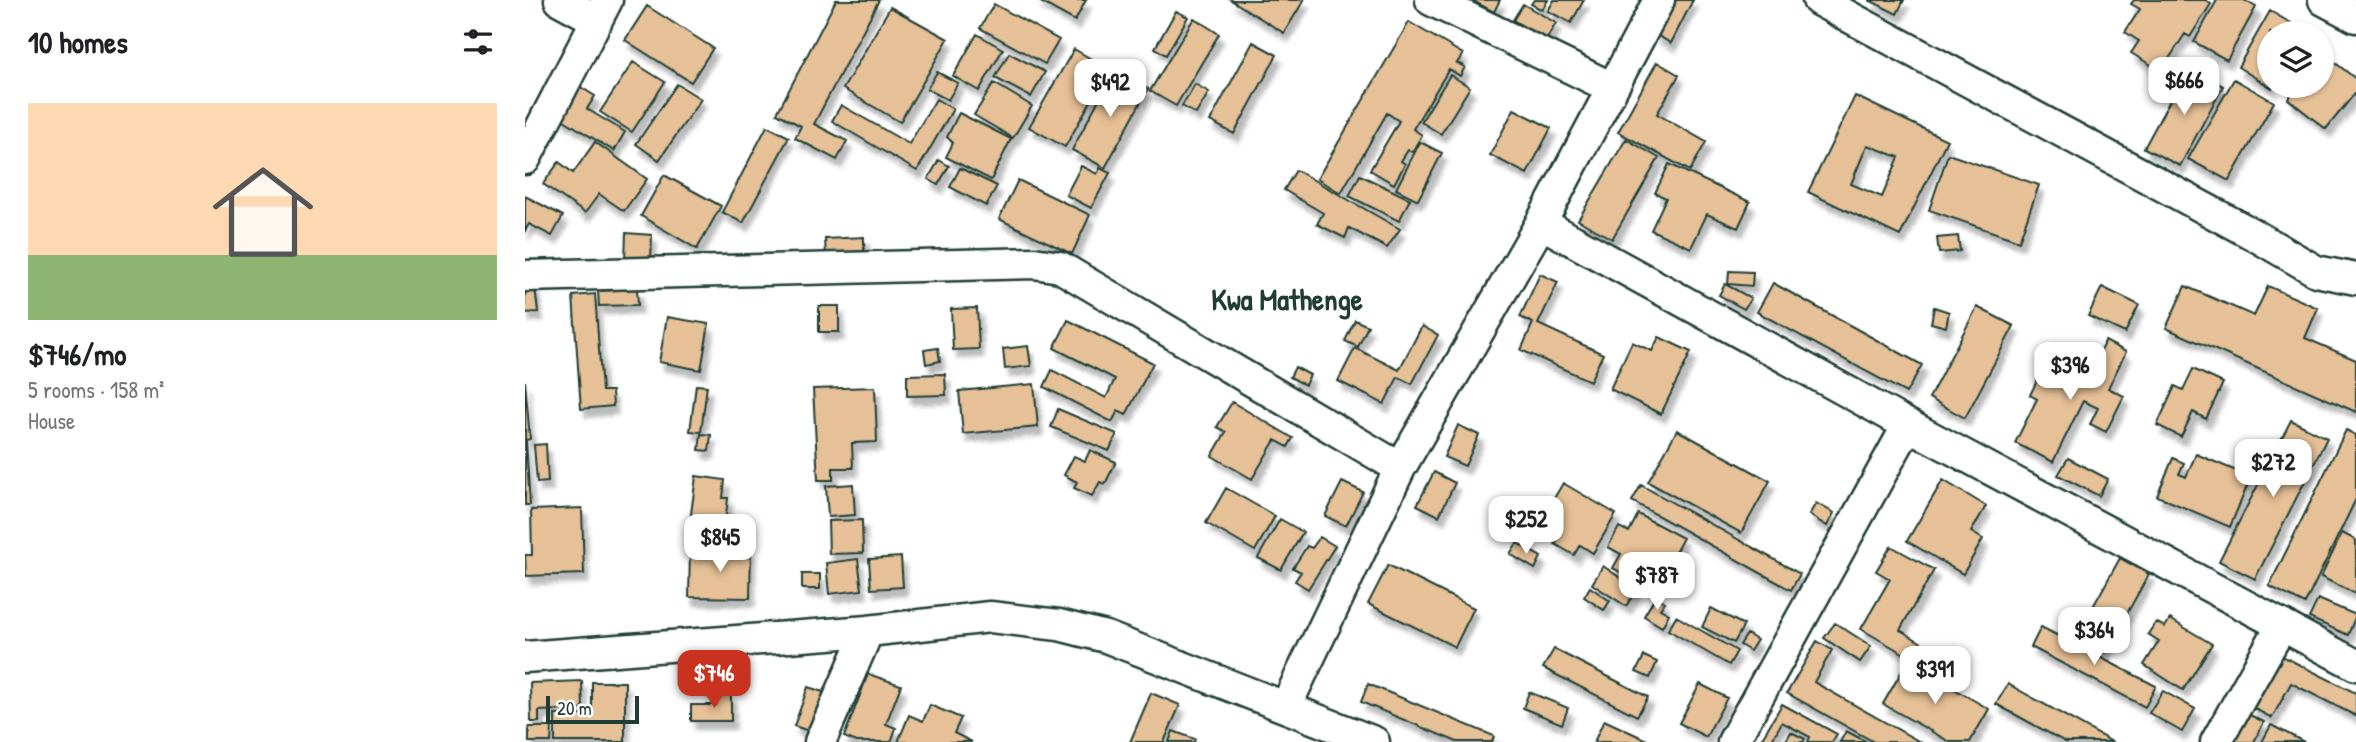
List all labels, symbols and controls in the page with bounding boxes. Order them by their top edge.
map controls [2257,21,2334,98]
button: layers [2257,21,2334,98]
text: 10 homes [28,22,128,62]
icon: filters [459,23,497,61]
pin: $666 [2143,58,2225,117]
pin: $492 [1069,60,1151,119]
text: $666 [2164,64,2204,95]
text: $492 [1090,66,1130,97]
icon: home [200,149,326,275]
district label: Kwa Mathenge [1211,279,1363,320]
text: $746/mo [28,334,126,374]
pin: $396 [2029,342,2111,402]
text: $396 [2050,349,2090,380]
text: 5 rooms · 158 m² [28,374,164,405]
text: House [28,405,75,436]
pin: $272 [2232,440,2314,499]
text: $272 [2251,446,2295,477]
pin: $252 [1485,496,1567,556]
text: $252 [1505,503,1547,534]
pin: $845 [679,514,761,574]
text: $845 [700,521,740,552]
pin: $787 [1616,552,1698,612]
text: $787 [1635,559,1679,590]
pin: $364 [2053,608,2135,667]
text: $364 [2074,614,2114,645]
pin: $391 [1894,646,1976,706]
pin: $746 [673,650,755,710]
text: $391 [1916,653,1954,684]
text: $746 [694,657,734,688]
scale bar [546,693,639,725]
text: 20 m [557,695,592,721]

